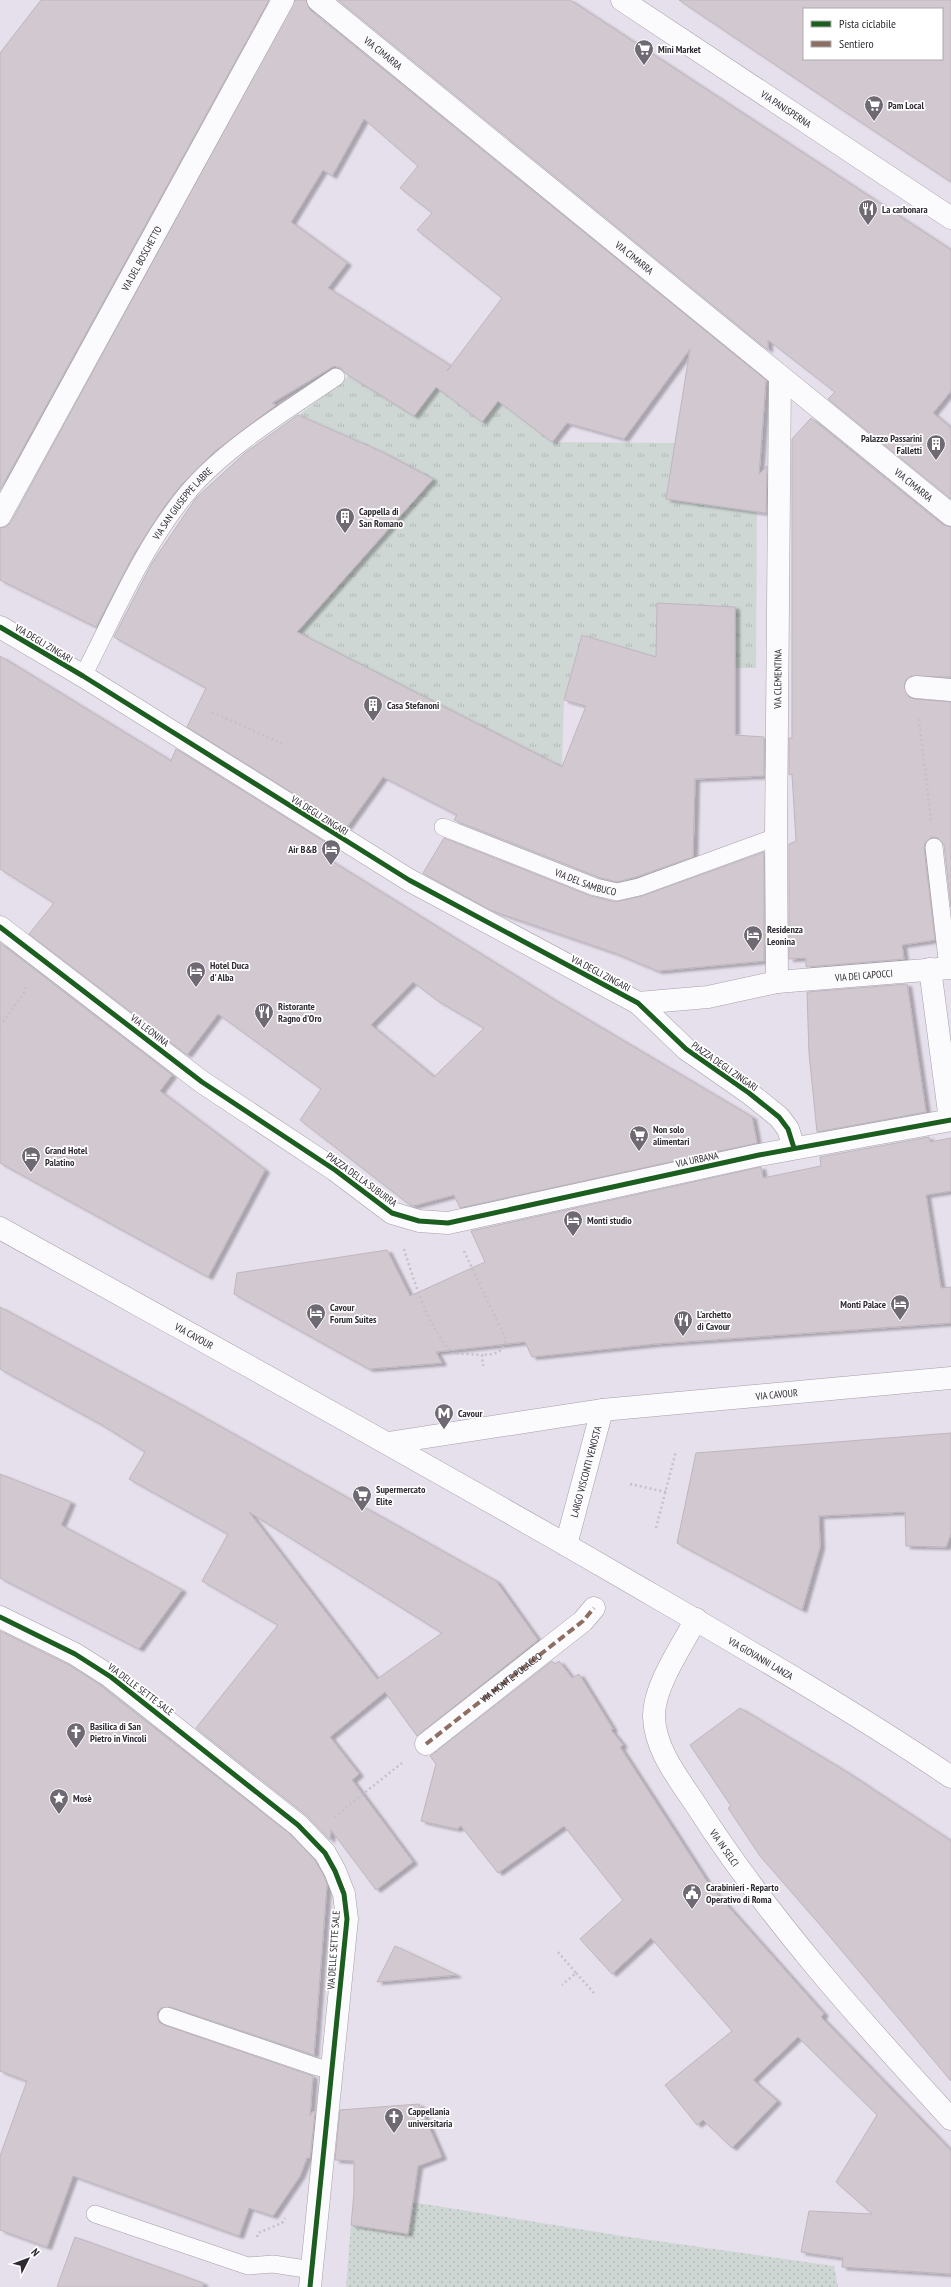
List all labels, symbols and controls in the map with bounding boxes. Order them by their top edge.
legend [803,8,943,60]
text: Pista ciclabile [839,16,896,31]
street label: VIA CIMARRA [360,33,405,73]
text: Sentiero [839,36,874,51]
supermarket icon: Mini Market [633,38,655,66]
place label: Mini Market [658,43,701,56]
street label: VIA PANISPERNA [757,87,814,131]
supermarket icon: Pam Local [863,94,885,122]
place label: Pam Local [888,99,924,112]
restaurant icon: La carbonara [857,198,879,226]
place label: La carbonara [882,203,928,216]
street label: VIA DEL BOSCHETTO [118,223,165,294]
street label: VIA CIMARRA [612,238,656,278]
place label: Palazzo Passarini Falletti [861,432,922,457]
building icon: Palazzo Passarini Falletti [925,433,947,461]
street label: VIA SAN GIUSEPPE LABRE [149,464,215,543]
street label: VIA CIMARRA [891,465,935,505]
place label: Cappella di San Romano [359,505,403,530]
building icon: Cappella di San Romano [334,506,356,534]
street label: VIA DEGLI ZINGARI [12,621,75,666]
street label: VIA CLEMENTINA [771,649,785,710]
building icon: Casa Stefanoni [362,694,384,722]
place label: Casa Stefanoni [387,699,439,712]
street label: VIA DEGLI ZINGARI [288,792,351,838]
hotel icon: Air B&B [320,838,342,866]
place label: Air B&B [287,843,317,856]
street label: VIA DEL SAMBUCO [552,865,618,899]
place label: Residenza Leonina [767,923,803,948]
hotel icon: Residenza Leonina [742,924,764,952]
street label: VIA DEGLI ZINGARI [568,952,633,995]
place label: Hotel Duca d' Alba [210,959,249,984]
hotel icon: Hotel Duca d' Alba [185,960,207,988]
street label: VIA DEI CAPOCCI [834,967,893,984]
place label: Ristorante Ragno d'Oro [278,1000,322,1025]
restaurant icon: Ristorante Ragno d'Oro [253,1001,275,1029]
street label: VIA LEONINA [127,1011,172,1050]
street label: PIAZZA DEGLI ZINGARI [689,1039,760,1094]
place label: Non solo alimentari [653,1123,689,1148]
supermarket icon: Non solo alimentari [628,1124,650,1152]
place label: Grand Hotel Palatino [45,1144,88,1169]
hotel icon: Grand Hotel Palatino [20,1145,42,1173]
street label: PIAZZA DELLA SUBURRA [324,1149,400,1210]
street label: VIA URBANA [674,1149,720,1171]
hotel icon: Monti studio [562,1209,584,1237]
place label: Monti studio [587,1214,632,1227]
hotel icon: Monti Palace [889,1293,911,1321]
place label: Monti Palace [840,1298,886,1311]
place label: Cavour Forum Suites [330,1301,377,1326]
hotel icon: Cavour Forum Suites [305,1302,327,1330]
place label: L'archetto di Cavour [697,1308,732,1333]
restaurant icon: L'archetto di Cavour [672,1309,694,1337]
street label: VIA CAVOUR [172,1320,216,1352]
street label: VIA CAVOUR [754,1386,799,1403]
metro station icon: Cavour [433,1402,455,1430]
place label: Cavour [458,1407,482,1420]
street label: LARGO VISCONTI VENOSTA [568,1424,605,1519]
place label: Supermercato Elite [376,1483,426,1508]
supermarket icon: Supermercato Elite [351,1484,373,1512]
street label: VIA GIOVANNI LANZA [725,1634,796,1683]
street label: VIA MONTE POLACCO [477,1649,545,1707]
street label: VIA DELLE SETTE SALE [104,1660,176,1718]
place label: Basilica di San Pietro in Vincoli [90,1720,146,1745]
church icon: Basilica di San Pietro in Vincoli [65,1721,87,1749]
place icon: Mosè [48,1787,70,1815]
place label: Mosè [73,1792,92,1805]
street label: VIA IN SELCI [706,1826,742,1869]
place label: Carabinieri - Reparto Operativo di Roma [706,1881,779,1906]
public building icon: Carabinieri - Reparto Operativo di Roma [681,1882,703,1910]
street label: VIA DELLE SETTE SALE [324,1910,343,1991]
place label: Cappellania universitaria [408,2105,452,2130]
church icon: Cappellania universitaria [383,2106,405,2134]
north arrow [8,2239,48,2279]
text: N [28,2245,43,2259]

